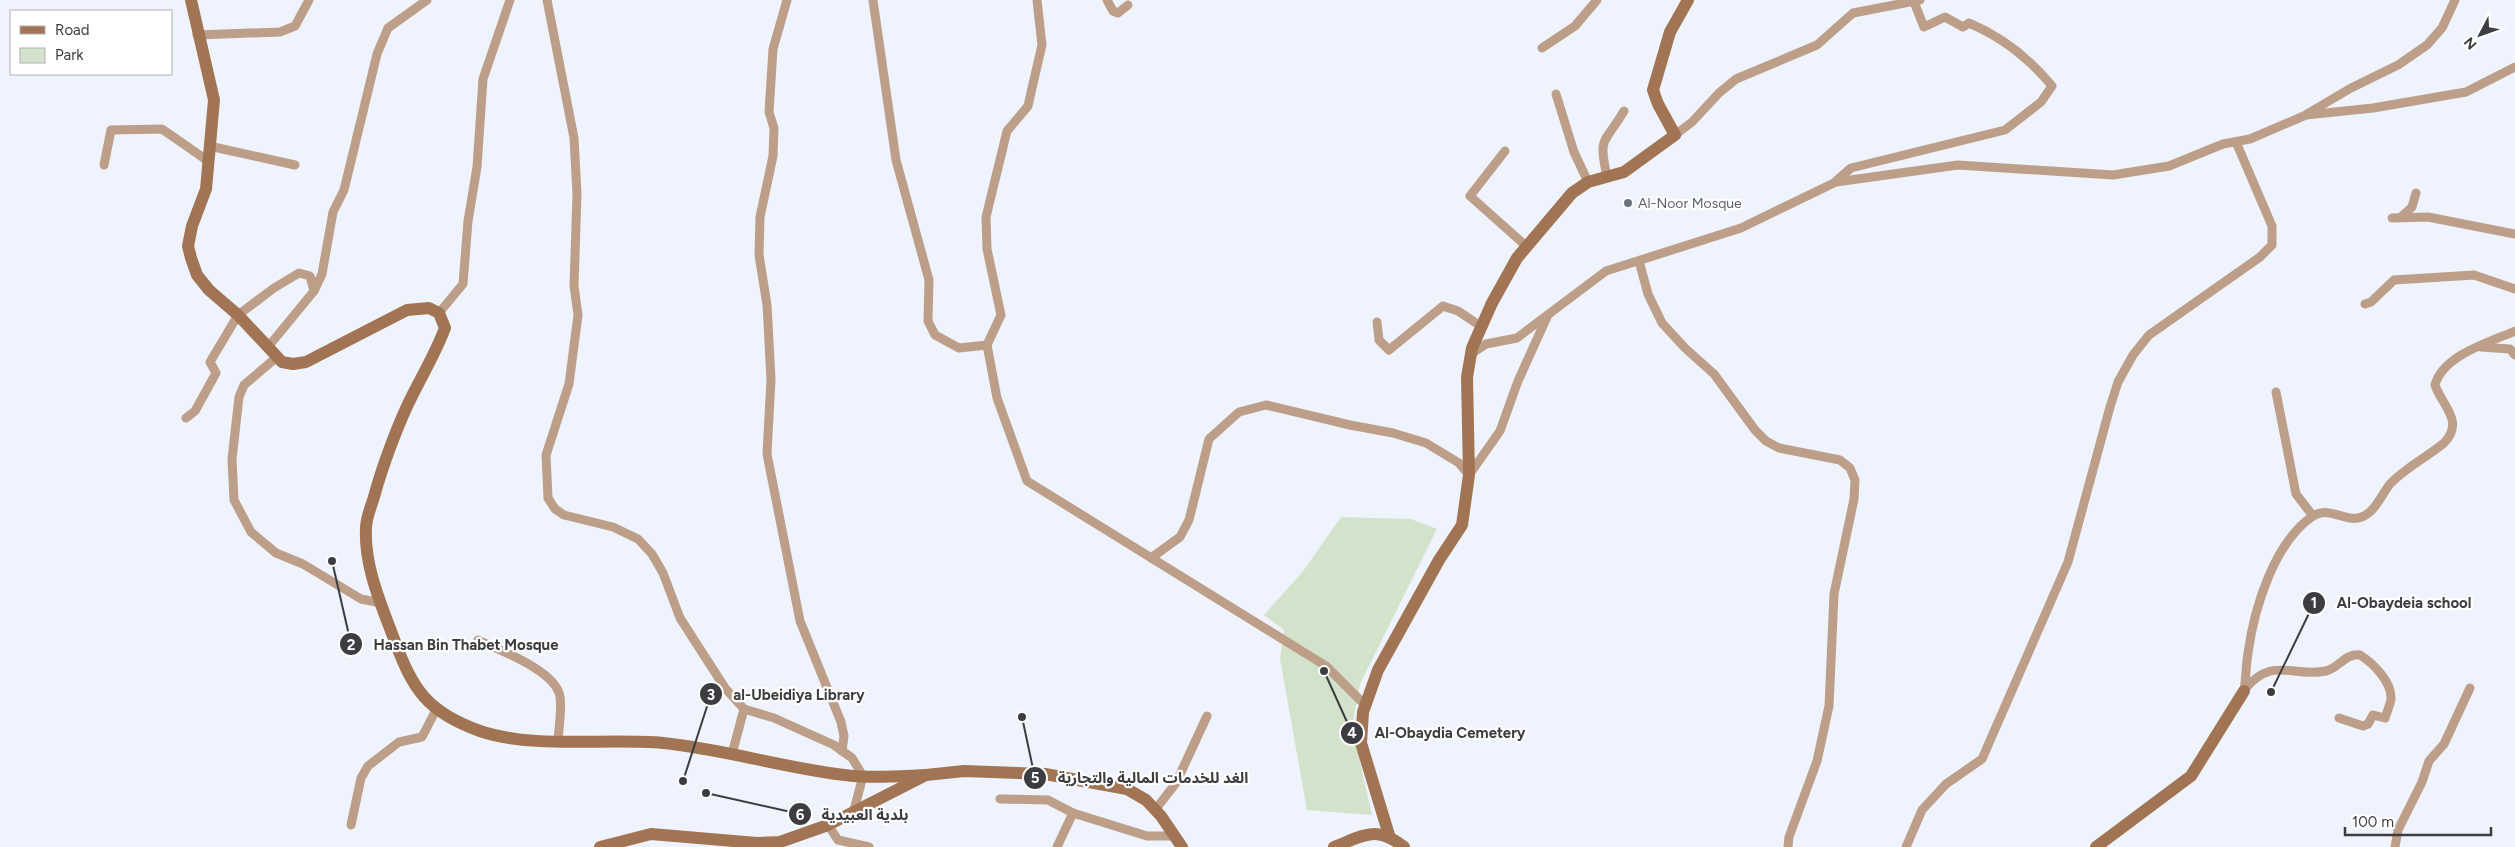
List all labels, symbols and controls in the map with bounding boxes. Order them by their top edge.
legend [10,10,172,75]
north arrow [2455,10,2505,60]
text: Road [55,21,90,39]
text: N [2461,34,2481,53]
text: Park [55,46,84,64]
place label: Al-Noor Mosque [1638,195,1742,212]
marker: Al-Noor Mosque [1622,197,1634,209]
callout: Al-Obaydeia school [2302,588,2482,618]
text: 1 [2311,594,2317,612]
text: Al-Obaydeia school [2336,594,2472,612]
callout: Hassan Bin Thabet Mosque [338,629,568,659]
text: 2 [347,636,356,654]
text: Hassan Bin Thabet Mosque [374,636,559,654]
callout: al-Ubeidiya Library [699,679,875,709]
text: 3 [707,686,715,704]
text: al-Ubeidiya Library [733,686,865,704]
callout: Al-Obaydia Cemetery [1339,718,1535,748]
text: 4 [1347,724,1357,742]
text: Al-Obaydia Cemetery [1375,724,1526,742]
callout: الغد للخدمات المالية والتجارية [1023,763,1258,793]
text: 5 [1031,769,1040,787]
text: الغد للخدمات المالية والتجارية [1058,769,1248,787]
callout: بلدية العبيدية [787,799,919,829]
scale bar [2345,804,2491,836]
text: 6 [796,806,805,824]
text: بلدية العبيدية [822,806,908,824]
text: 100 m [2352,813,2394,831]

